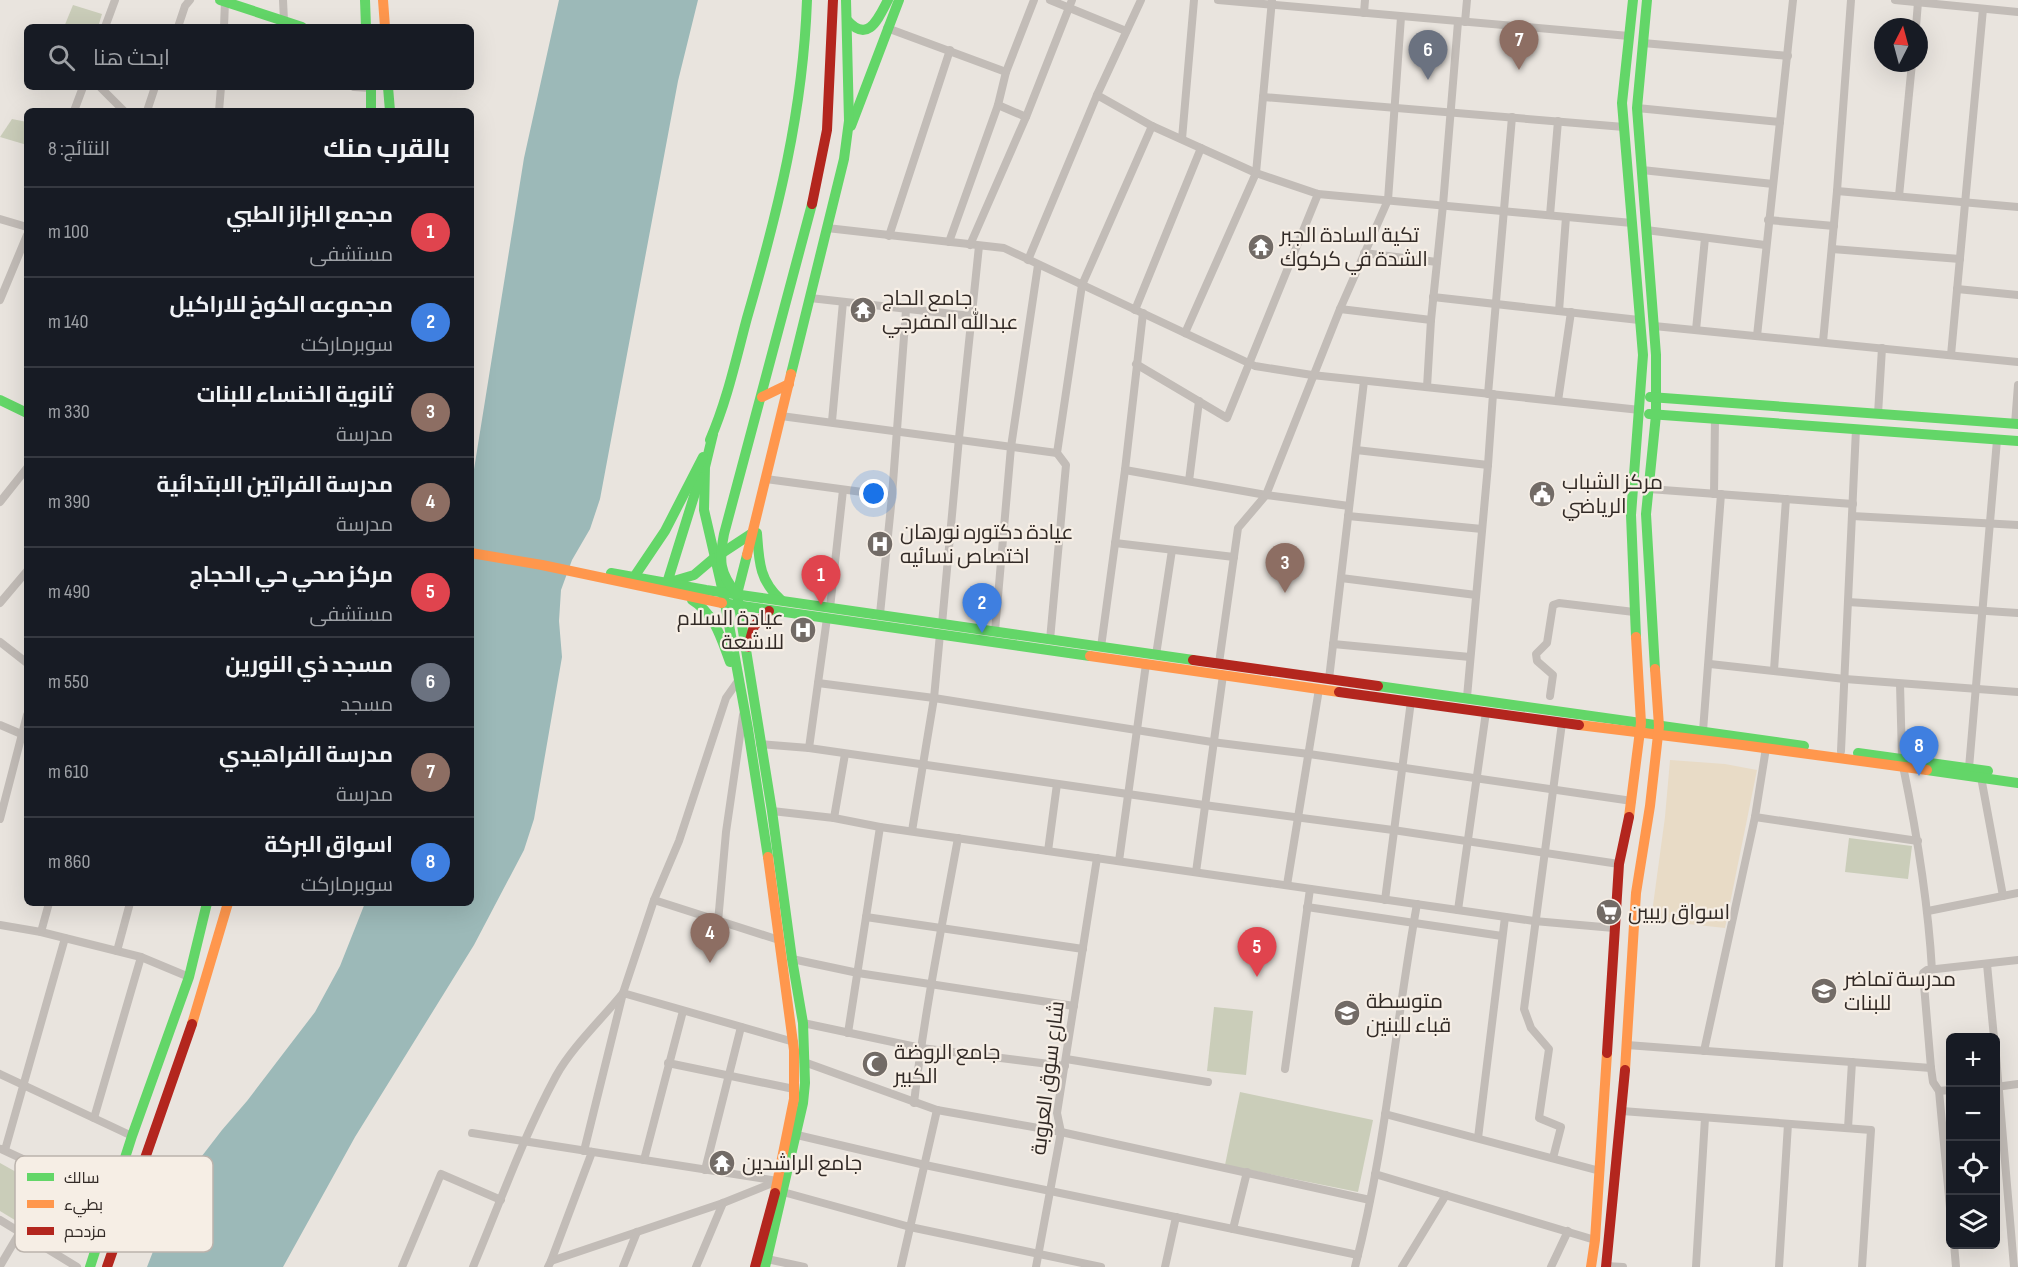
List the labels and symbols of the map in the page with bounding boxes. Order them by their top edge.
north arrow [1874,18,1928,72]
pin: 7 [1500,20,1538,70]
pin: 6 [1408,31,1448,80]
place label: تكية السادة الجبر الشدة في كركوك [1279,223,1428,275]
temple icon: تكية السادة الجبر الشدة في كركوك [1246,232,1276,262]
place label: جامع الحاج عبدالله المفرجي [882,286,1019,338]
temple icon: جامع الحاج عبدالله المفرجي [848,295,878,325]
place label: مركز الشباب الرياضي [1562,470,1663,521]
your location [859,479,888,508]
public building icon: مركز الشباب الرياضي [1527,479,1557,509]
place label: عيادة دكتوره نورهان اختصاص نسائيه [900,520,1073,569]
hospital icon: عيادة دكتوره نورهان اختصاص نسائيه [865,529,895,559]
pin: 3 [1266,544,1304,593]
pin: 1 [802,556,840,605]
pin: 2 [962,584,1002,633]
place label: عيادة السلام للاشعة [677,606,784,655]
hospital icon: عيادة السلام للاشعة [788,615,818,645]
pin: 8 [1900,726,1938,776]
supermarket icon: اسواق ريبين [1594,897,1624,927]
place label: اسواق ريبين [1628,900,1730,925]
pin: 4 [690,914,730,963]
pin: 5 [1238,928,1276,977]
place label: مدرسة تماضر للبنات [1843,967,1956,1016]
school or university icon: مدرسة تماضر للبنات [1809,976,1839,1006]
place label: متوسطة قباء للبنين [1366,989,1451,1038]
school or university icon: متوسطة قباء للبنين [1332,998,1362,1028]
street label: شارع سوق العروبة [1026,999,1071,1157]
place label: جامع الروضة الكبير [893,1040,1000,1089]
mosque icon: جامع الروضة الكبير [860,1049,890,1079]
temple icon: جامع الراشدين [707,1148,737,1178]
place label: جامع الراشدين [742,1151,862,1177]
legend [15,1156,213,1252]
text: سالك [64,1169,99,1188]
text: بطيء [64,1196,103,1218]
text: مزدحم [64,1223,106,1243]

